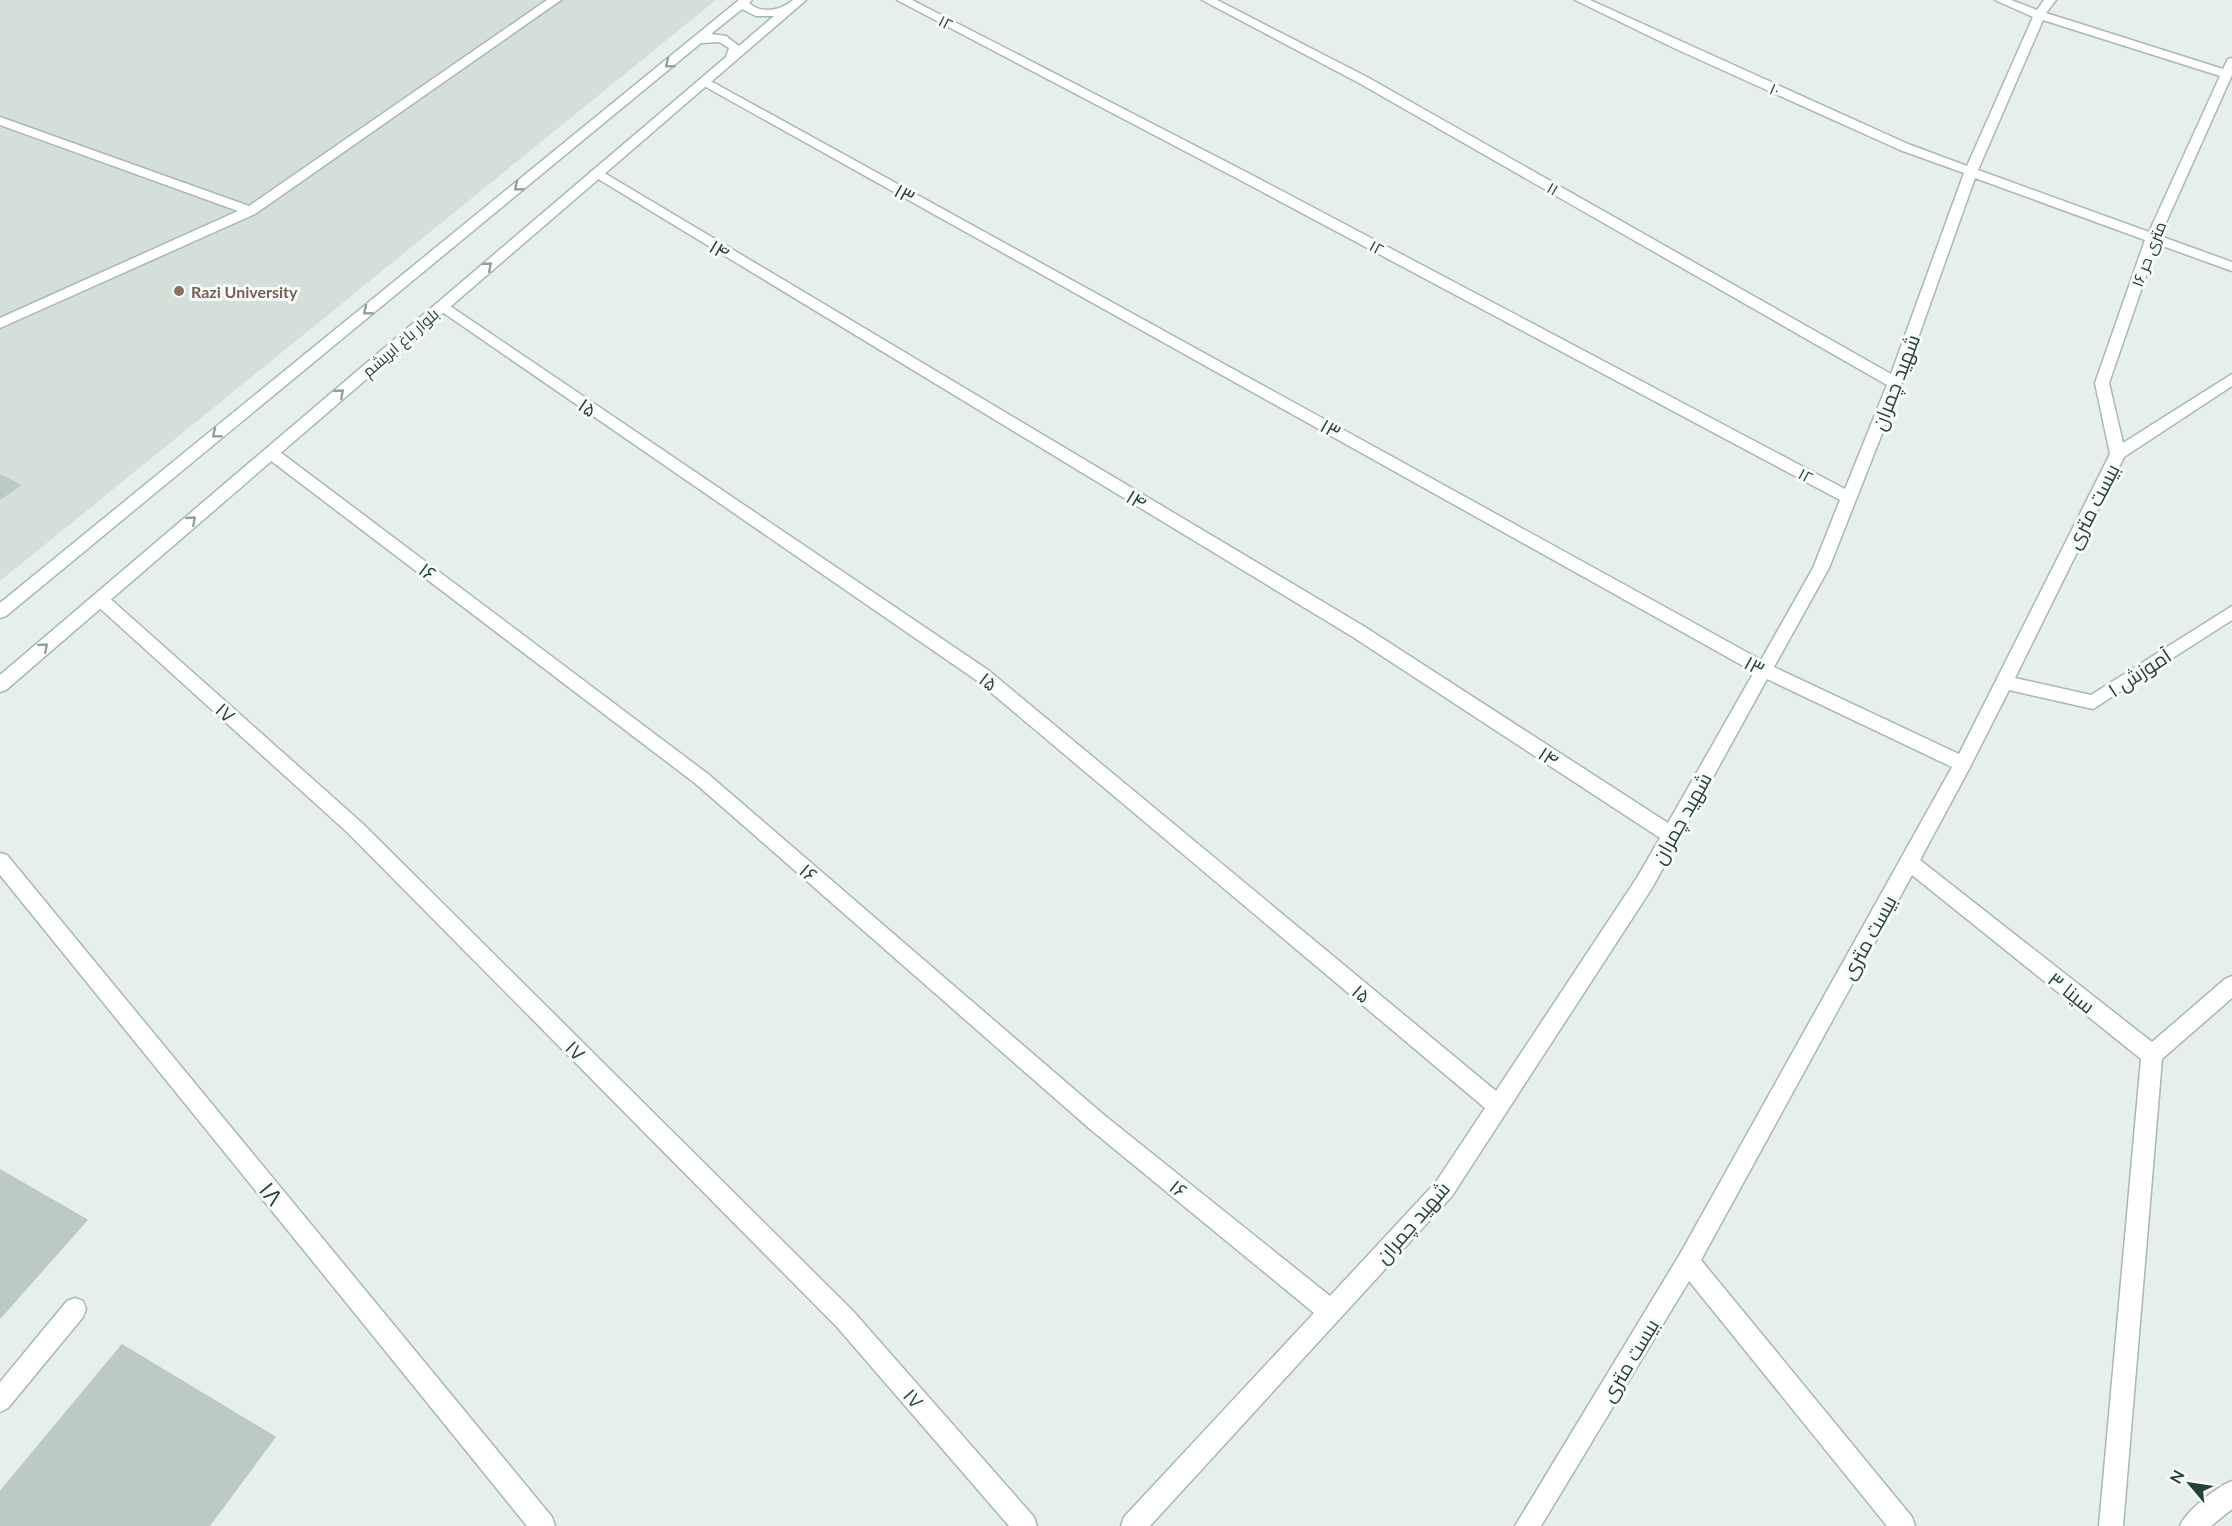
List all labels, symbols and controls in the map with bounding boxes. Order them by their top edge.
street label: ۱۲ [936,10,956,34]
one-way arrow [665,56,676,67]
street label: ۱۰ [1767,79,1783,99]
street label: ۱۱ [1544,177,1562,199]
street label: ۱۳ [891,178,919,208]
one-way arrow [514,180,525,191]
street label: ۱۶ متری حر [2127,219,2171,290]
street label: ۱۴ [705,234,735,264]
street label: ۱۲ [1367,235,1387,259]
one-way arrow [482,263,493,274]
place label: Razi University [191,282,298,301]
marker: Razi University [172,284,186,298]
street label: بلوار باغ ابریشم [358,304,444,383]
one-way arrow [363,304,374,315]
street label: شهید چمران [1866,331,1926,434]
one-way arrow [333,389,344,400]
street label: ۱۵ [574,392,602,422]
street label: ۱۳ [1317,413,1345,443]
one-way arrow [212,427,223,438]
street label: بیست متری [2060,459,2125,554]
street label: ۱۲ [1796,463,1816,487]
street label: ۱۴ [1122,484,1152,514]
one-way arrow [185,516,196,527]
street label: ۱۶ [414,557,442,585]
street label: آموزش ۱ [2103,642,2177,703]
one-way arrow [37,643,48,654]
street label: ۱۳ [1741,650,1769,680]
street label: ۱۵ [975,666,1003,696]
street label: ۱۷ [211,697,241,727]
street label: ۱۴ [1534,741,1564,771]
street label: شهید چمران [1646,768,1718,869]
street label: ۱۶ [795,858,823,886]
street label: بیست متری [1835,891,1903,984]
street label: سینا ۳ [2044,966,2100,1018]
street label: ۱۵ [1348,978,1376,1008]
street label: ۱۷ [561,1035,591,1065]
street label: ۱۶ [1165,1174,1193,1202]
street label: ۱۸ [254,1175,290,1211]
street label: شهید چمران [1370,1176,1456,1269]
street label: بیست متری [1595,1314,1665,1407]
street label: ۱۷ [899,1383,929,1413]
north arrow [2160,1454,2220,1514]
text: N [2165,1466,2188,1486]

